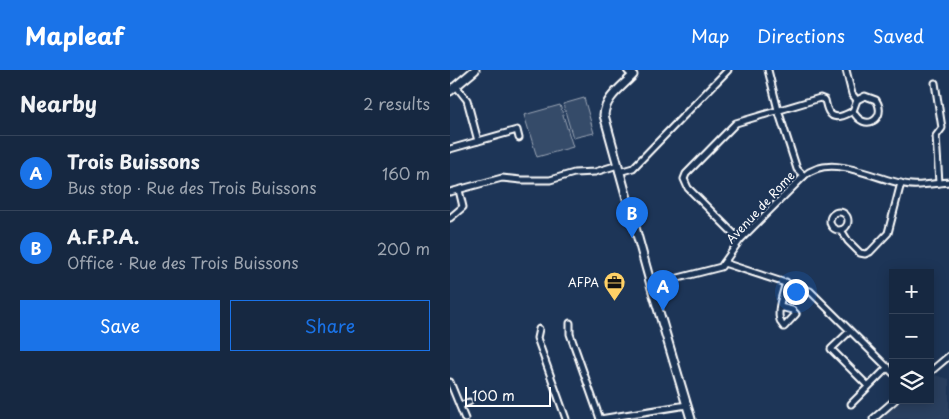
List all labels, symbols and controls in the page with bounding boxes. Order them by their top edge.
text: Mapleaf [25,17,124,53]
text: Map [691,22,729,49]
text: Directions [757,22,845,49]
text: Saved [873,22,924,49]
text: Nearby [20,87,97,119]
text: 2 results [363,91,430,115]
text: Trois Buissons [67,147,200,175]
text: A [30,161,42,185]
text: 160 m [382,161,430,185]
street label: Avenue de Rome [722,167,798,247]
text: Bus stop · Rue des Trois Buissons [67,175,316,199]
pin: B [616,197,648,238]
text: A.F.P.A. [67,222,139,250]
text: B [31,236,41,260]
text: 200 m [377,236,430,260]
text: Office · Rue des Trois Buissons [67,250,299,274]
map controls [889,269,934,404]
button: + [889,269,934,314]
office icon: AFPA [603,270,627,301]
pin: A [647,270,679,311]
place label: AFPA [568,273,599,291]
your location [783,279,809,305]
button: Save [20,300,220,351]
button: Share [230,300,430,351]
button: − [889,314,934,359]
button: layers [889,359,934,404]
scale bar [465,384,551,407]
text: 100 m [472,385,515,406]

